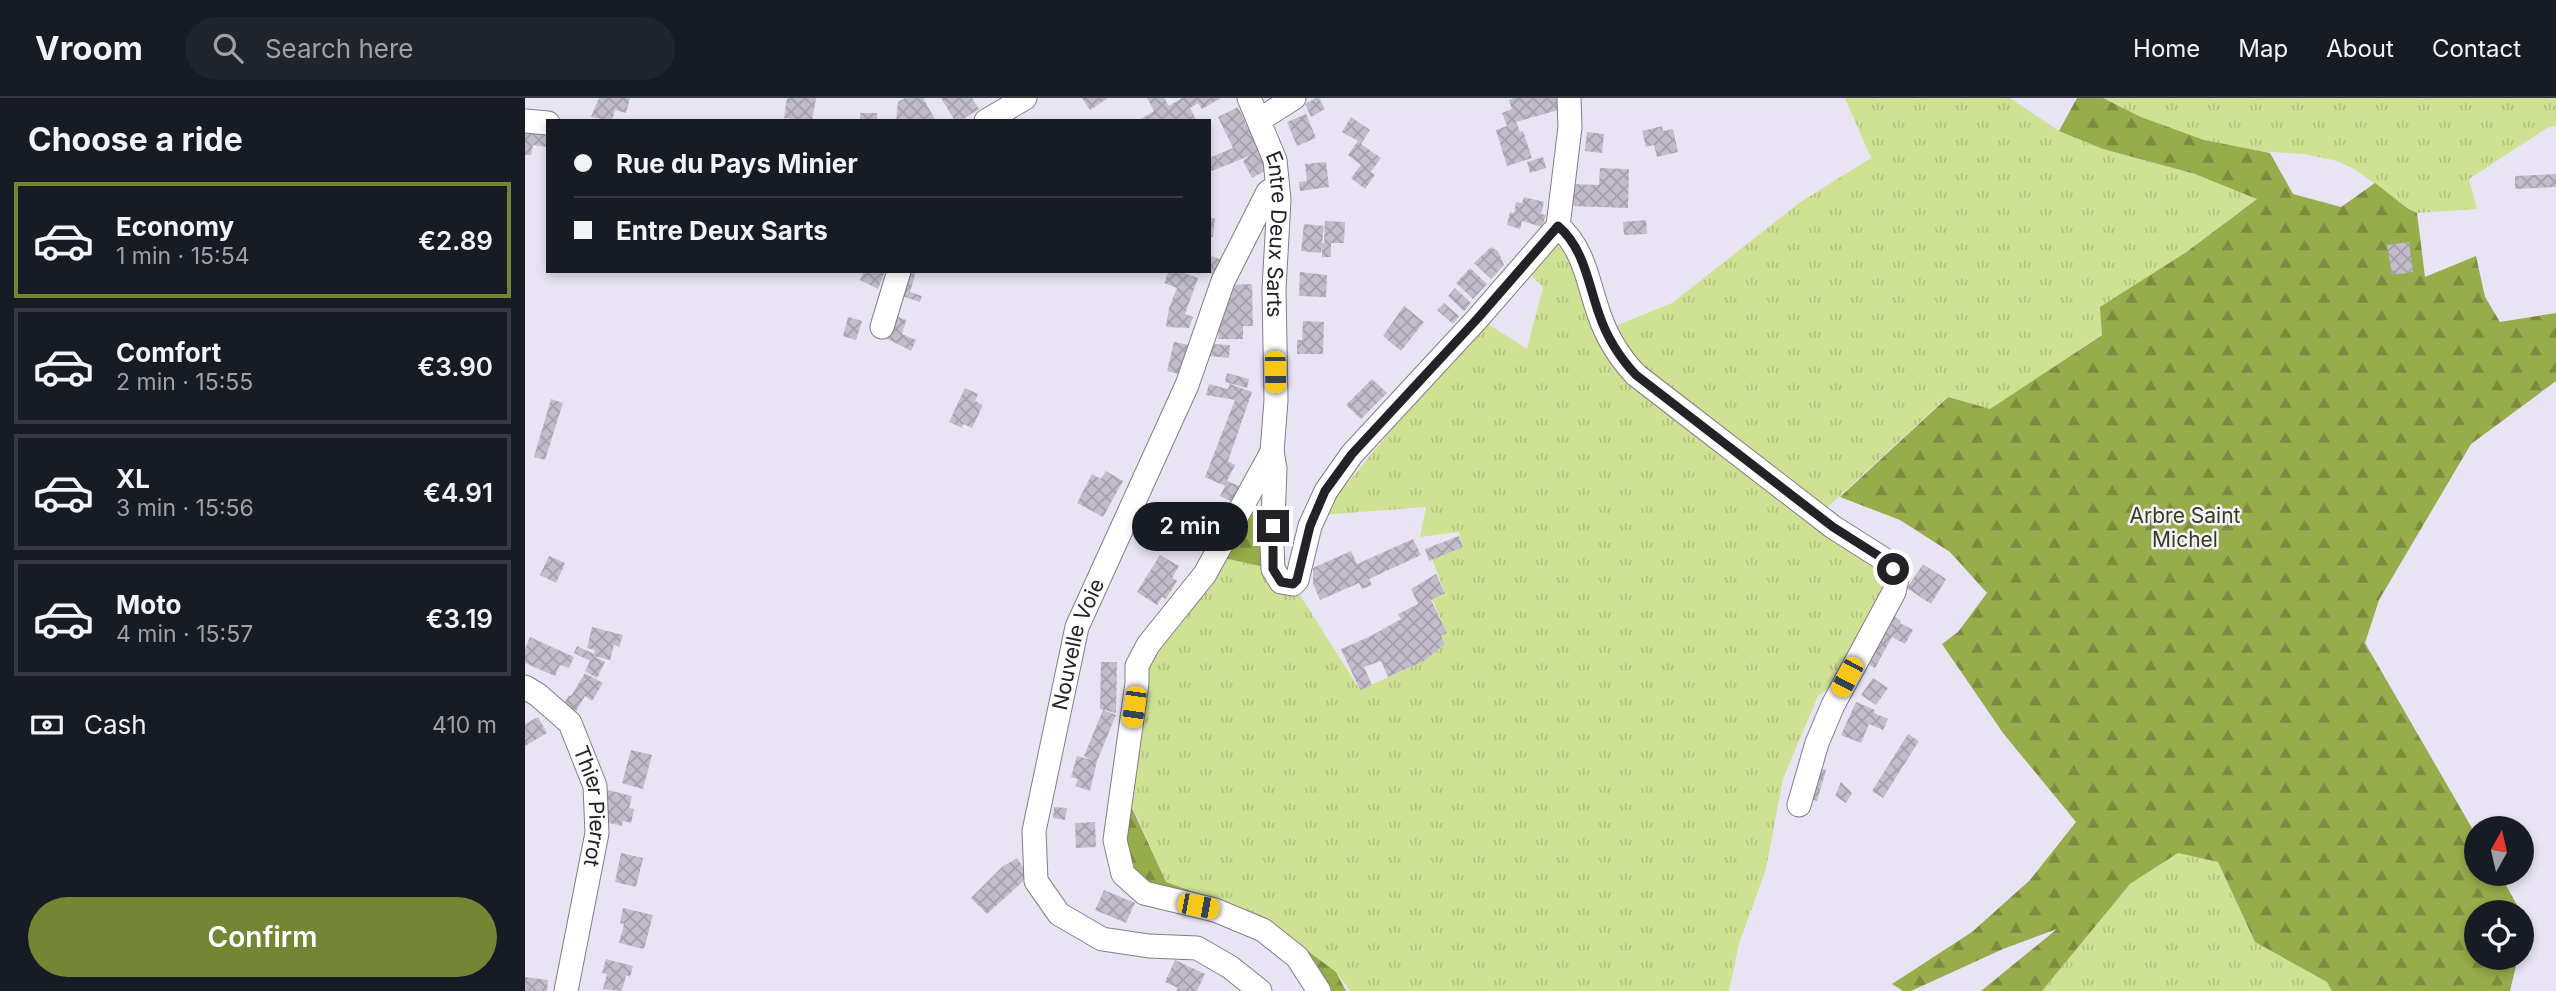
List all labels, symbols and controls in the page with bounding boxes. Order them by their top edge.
search box [185,17,675,80]
text: Vroom [35,28,143,68]
icon: search [209,29,247,67]
text: Search here [265,33,414,64]
text: Home [2133,34,2200,63]
text: Map [2238,34,2288,63]
text: About [2326,34,2394,63]
text: Contact [2432,34,2521,63]
text: Choose a ride [28,120,243,159]
street label: Entre Deux Sarts [1261,147,1292,318]
text: Rue du Pays Minier [616,148,858,179]
icon: car [32,209,95,272]
text: Economy [116,211,234,242]
text: Entre Deux Sarts [616,215,828,246]
text: €2.89 [418,225,493,256]
text: 1 min · 15:54 [116,242,250,270]
icon: car [32,335,95,398]
text: Comfort [116,337,221,368]
text: €3.90 [418,351,493,382]
car [1265,351,1286,393]
text: 2 min · 15:55 [116,368,253,396]
icon: car [32,461,95,524]
text: XL [116,463,150,494]
text: €4.91 [423,477,493,508]
text: 3 min · 15:56 [116,494,254,522]
callout: 2 min [1133,502,1249,550]
park label: Arbre Saint Michel [2130,503,2241,552]
route end [1257,510,1289,542]
text: 2 min [1160,512,1220,540]
route start [1877,553,1909,585]
street label: Nouvelle Voie [1047,575,1109,712]
icon: car [32,587,95,650]
text: Moto [116,589,181,620]
text: €3.19 [426,603,493,634]
text: 4 min · 15:57 [116,620,253,648]
car [1828,654,1867,700]
car [1121,685,1148,729]
icon: cash [28,706,66,744]
text: Cash [84,709,147,740]
text: 410 m [432,711,497,739]
street label: Thier Pierrot [568,742,610,869]
north arrow [2464,816,2534,886]
map controls [2464,816,2534,970]
car [1176,892,1221,920]
button: Confirm [28,897,497,977]
button: locate [2464,900,2534,970]

